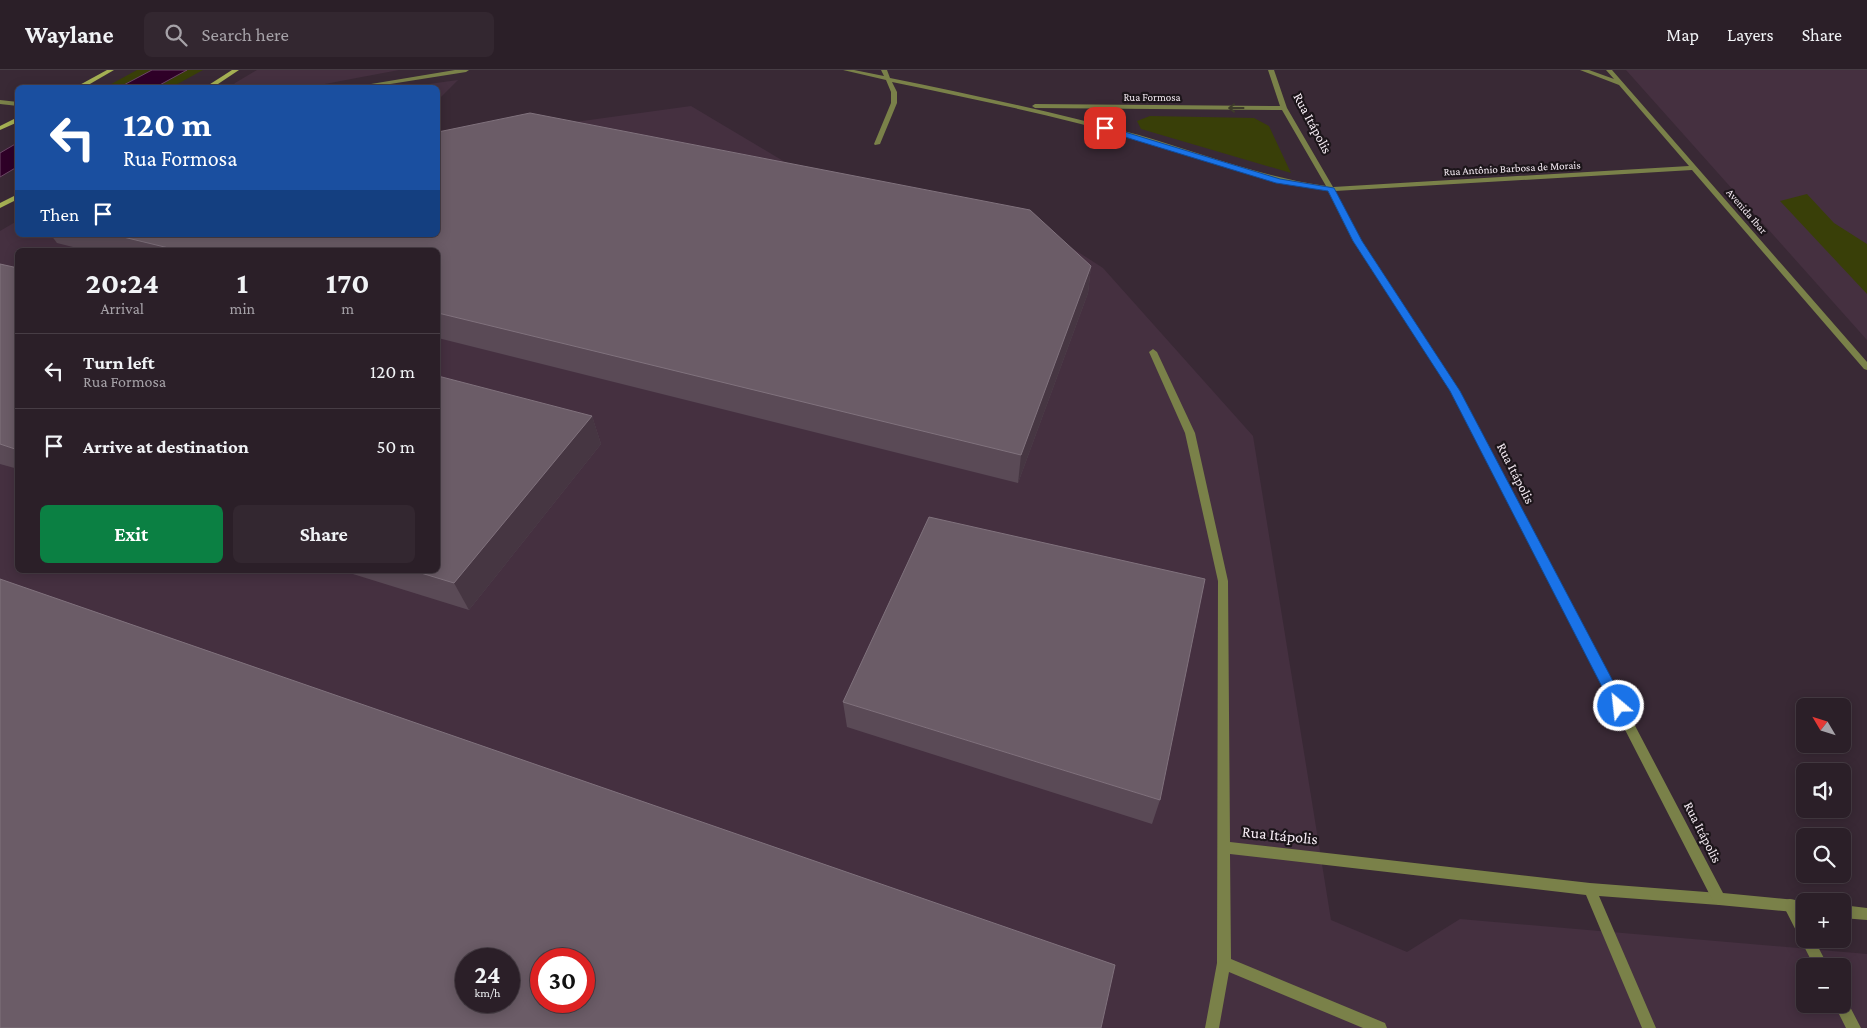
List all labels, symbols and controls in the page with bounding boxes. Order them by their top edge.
search box [144,12,494,57]
text: Waylane [25,21,114,48]
icon: search [162,21,190,49]
text: Search here [202,24,289,45]
text: Map [1666,25,1699,45]
text: Layers [1727,25,1774,45]
text: Share [1802,25,1842,45]
street label: Rua Itápolis [1290,90,1336,156]
street label: Rua Formosa [1123,91,1181,103]
one-way arrow [1228,103,1244,113]
icon: left [40,105,105,170]
text: 120 m [123,105,212,144]
pin [1084,107,1126,149]
icon: arrive [1091,114,1119,142]
text: Rua Formosa [123,146,237,171]
street label: Rua Antônio Barbosa de Morais [1443,158,1581,178]
street label: Avenida Ibar [1724,186,1770,236]
icon: arrive [89,200,117,228]
text: Then [40,204,79,225]
text: 20:24 [86,266,159,299]
text: 1 [237,266,248,299]
text: 170 [326,266,369,299]
text: Arrival [101,300,144,317]
text: min [230,300,255,317]
text: m [341,300,354,317]
text: Turn left [83,352,155,373]
icon: left [40,357,68,385]
text: 120 m [370,361,415,382]
text: Rua Formosa [83,373,166,390]
icon: arrive [40,432,68,460]
text: Arrive at destination [83,436,249,457]
text: 50 m [376,436,415,457]
street label: Rua Itápolis [1494,440,1538,506]
button: Exit [40,505,223,563]
button: Share [233,505,415,563]
position arrow [1592,679,1644,731]
north arrow [1796,698,1851,752]
map controls [1796,698,1851,1013]
button: sound [1796,763,1851,818]
street label: Rua Itápolis [1681,799,1725,865]
street label: Rua Itápolis [1241,823,1319,848]
button: search [1796,828,1851,883]
button: + [1796,893,1851,948]
speed limit sign: 30 [530,948,595,1013]
button: − [1796,958,1851,1013]
text: 24 [474,961,501,988]
text: km/h [475,986,500,1000]

